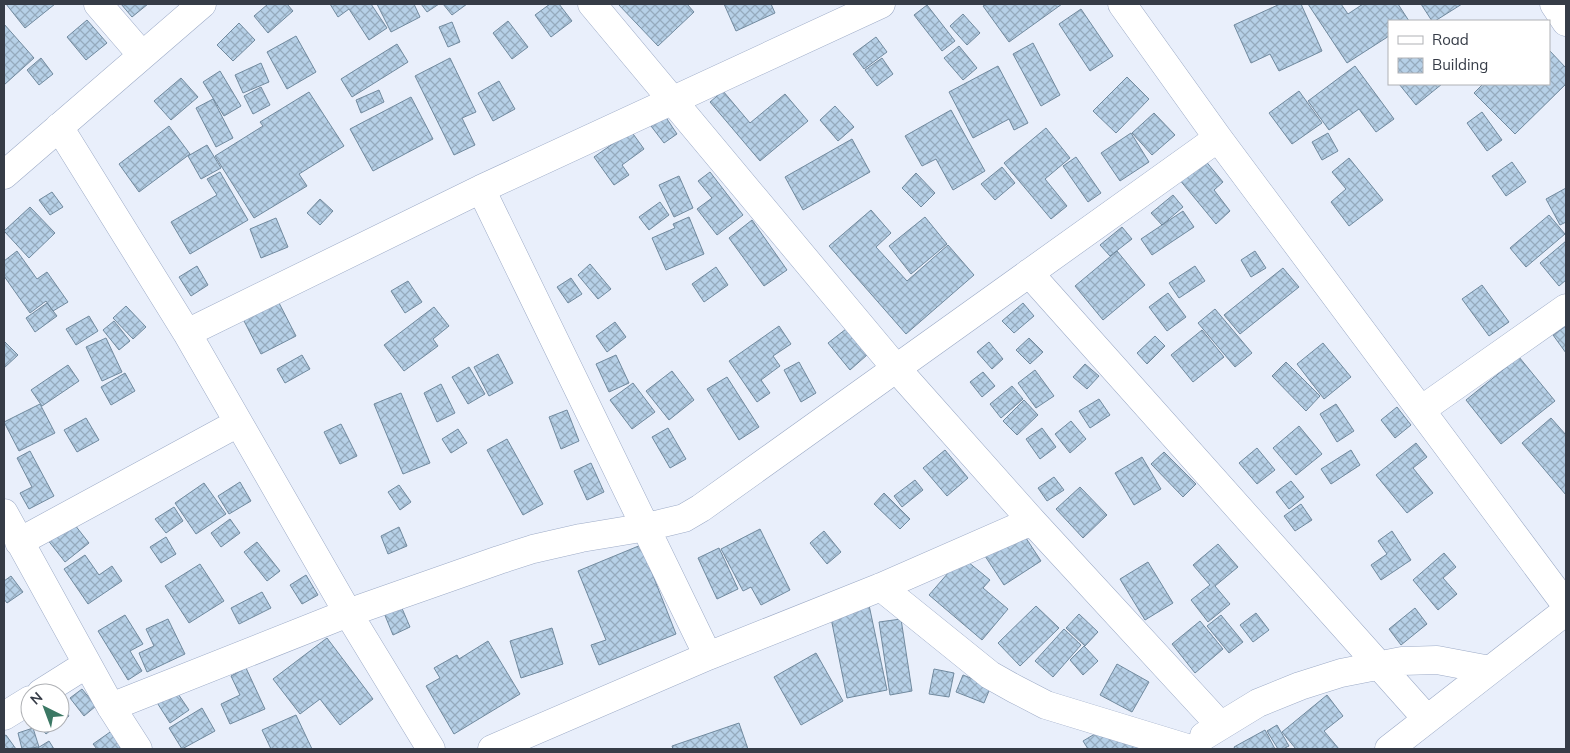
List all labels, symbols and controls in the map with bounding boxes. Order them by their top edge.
legend [1388,20,1550,85]
text: Road [1432,30,1469,49]
text: Building [1432,55,1488,74]
north arrow [20,683,70,733]
text: N [26,688,46,709]

